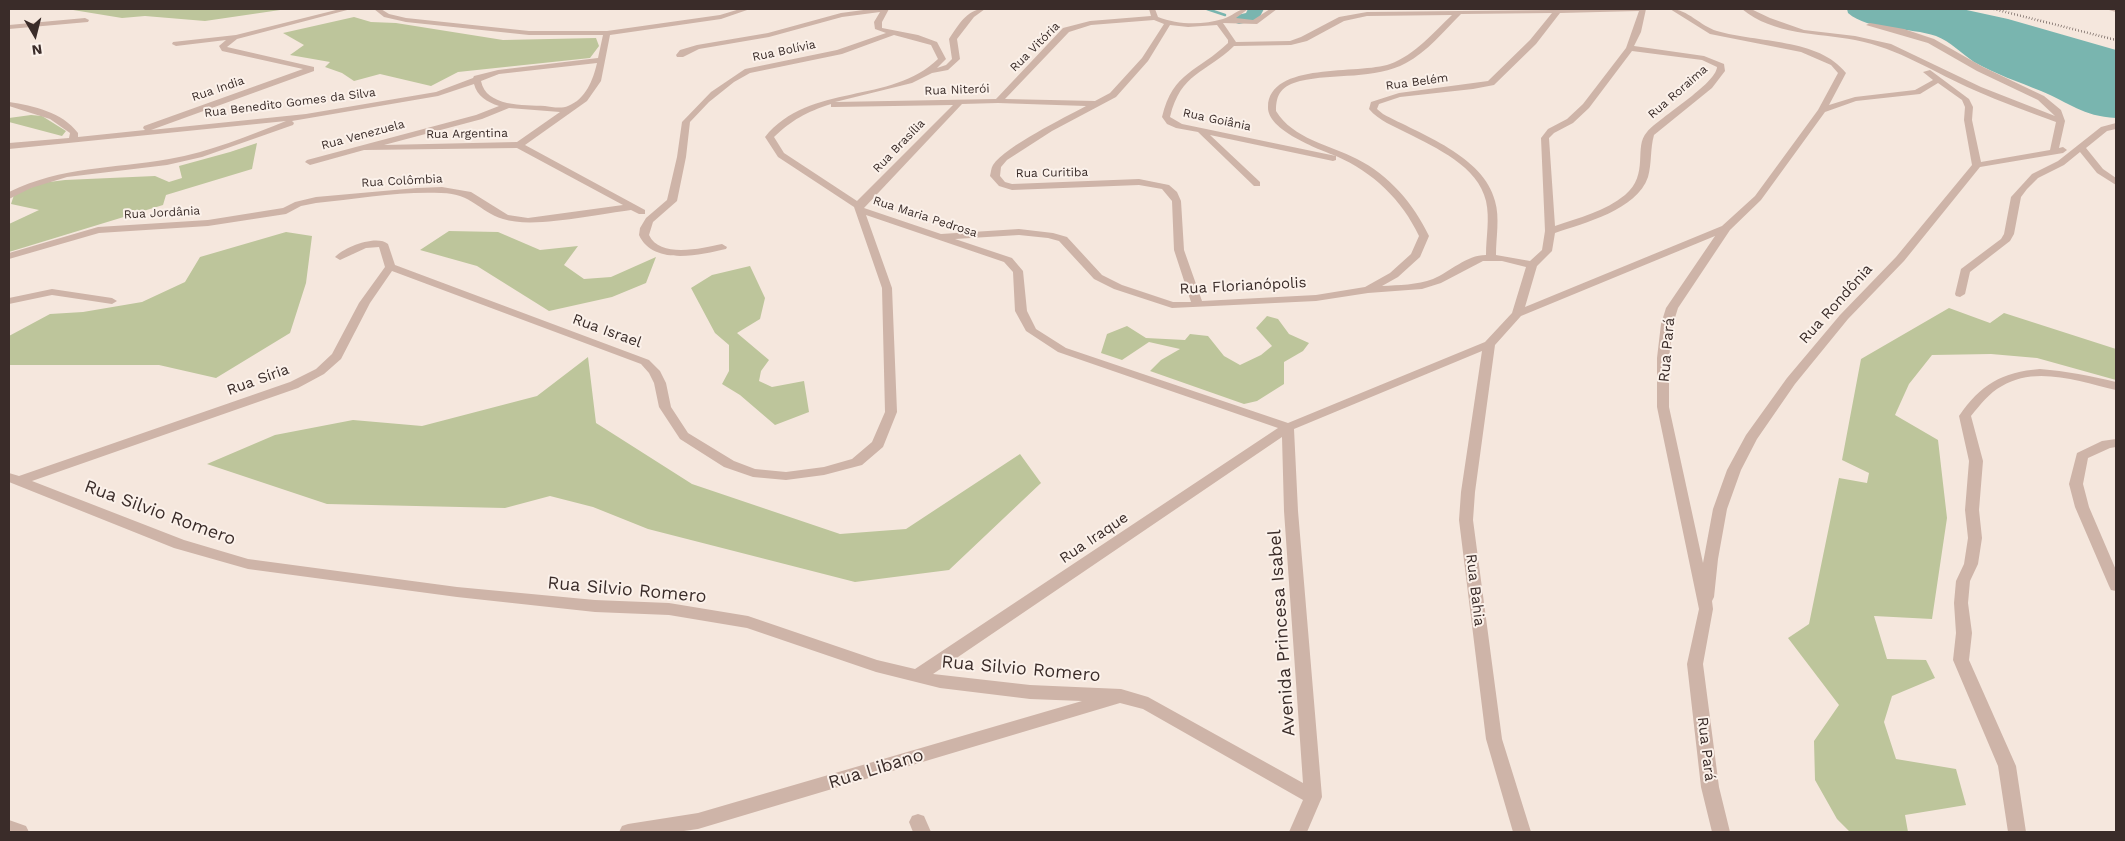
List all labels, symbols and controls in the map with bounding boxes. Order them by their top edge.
north arrow [10,10,60,60]
street label: Rua Vitória [1007,19,1063,75]
street label: Rua Bolívia [751,37,817,65]
text: N [31,41,43,58]
street label: Rua Roraima [1645,62,1711,122]
street label: Rua Belém [1385,70,1449,94]
street label: Rua India [190,73,246,105]
street label: Rua Niterói [924,82,990,98]
street label: Rua Benedito Gomes da Silva [204,85,376,121]
street label: Rua Goiânia [1182,106,1252,134]
street label: Rua Brasília [870,116,928,176]
street label: Rua Venezuela [320,117,406,153]
street label: Rua Argentina [426,126,508,142]
street label: Rua Curitiba [1016,165,1088,181]
street label: Rua Colômbia [361,172,443,190]
street label: Rua Maria Pedrosa [871,193,979,241]
street label: Rua Jordânia [123,204,201,222]
street label: Rua Rondônia [1796,261,1876,347]
street label: Rua Florianópolis [1179,274,1307,298]
street label: Rua Israel [570,310,644,352]
street label: Rua Pará [1655,317,1679,383]
street label: Rua Síria [224,360,292,400]
street label: Rua Silvio Romero [81,476,239,550]
street label: Rua Iraque [1056,509,1132,567]
street label: Avenida Princesa Isabel [1264,529,1300,737]
street label: Rua Bahia [1462,553,1488,627]
street label: Rua Silvio Romero [547,572,707,608]
street label: Rua Silvio Romero [941,651,1101,687]
street label: Rua Pará [1693,716,1719,782]
street label: Rua Libano [826,744,926,794]

